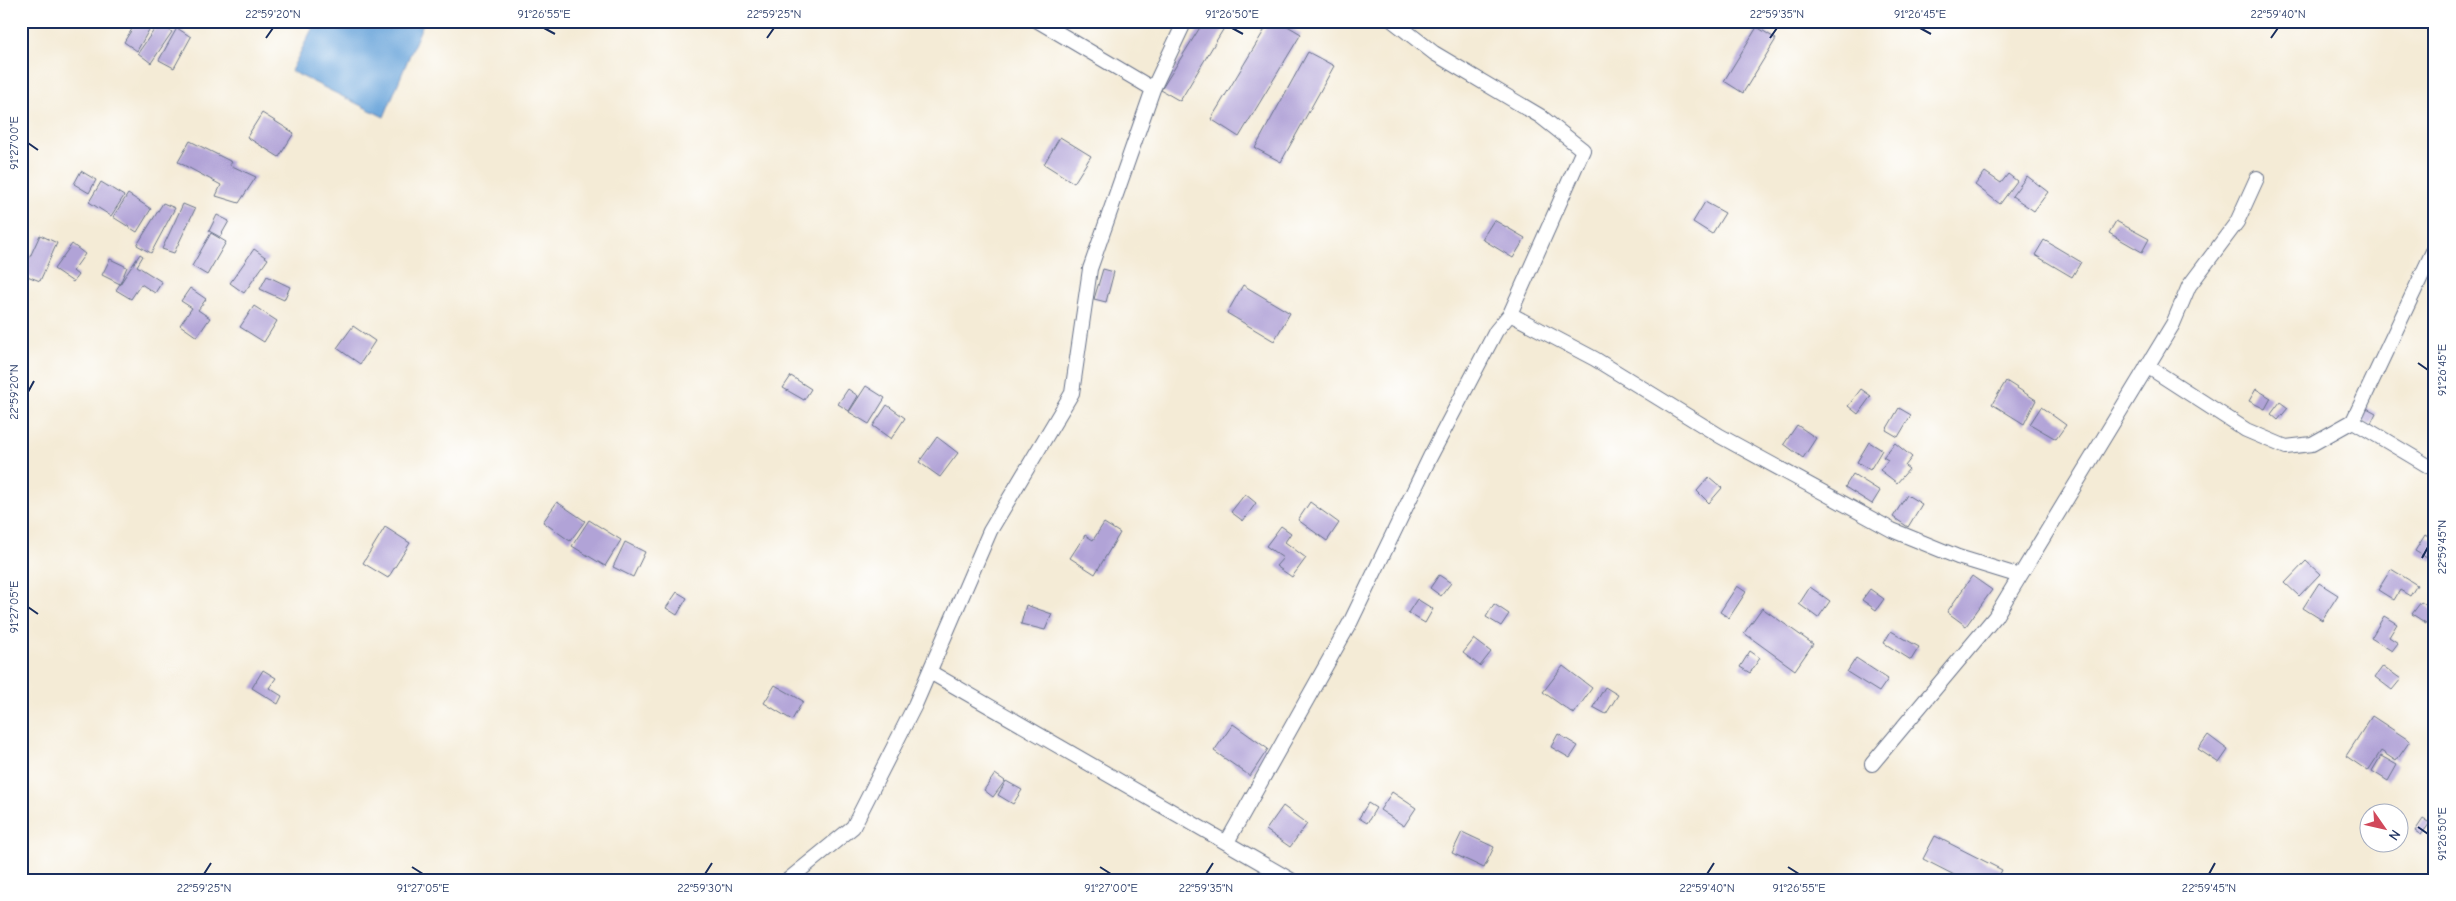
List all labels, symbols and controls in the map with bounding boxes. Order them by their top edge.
text: 22°59'20"N [245,7,301,21]
text: 91°26'55"E [518,7,570,21]
text: 22°59'25"N [747,7,801,21]
text: 91°26'50"E [1205,7,1259,21]
text: 22°59'35"N [1750,7,1804,21]
text: 91°26'45"E [1894,7,1946,21]
text: 22°59'40"N [2250,7,2306,21]
text: 91°27'00"E [7,116,21,170]
text: 91°26'45"E [2435,344,2449,396]
text: 22°59'20"N [7,364,21,420]
text: 22°59'45"N [2435,520,2449,574]
text: 91°27'05"E [7,581,21,633]
north arrow [2358,804,2408,854]
text: 91°26'50"E [2435,807,2449,861]
text: N [2385,826,2404,844]
text: 22°59'25"N [177,881,231,895]
text: 91°27'05"E [397,881,449,895]
text: 22°59'30"N [677,881,733,895]
text: 91°27'00"E [1084,881,1138,895]
text: 22°59'35"N [1179,881,1233,895]
text: 22°59'40"N [1679,881,1735,895]
text: 91°26'55"E [1773,881,1825,895]
text: 22°59'45"N [2182,881,2236,895]

